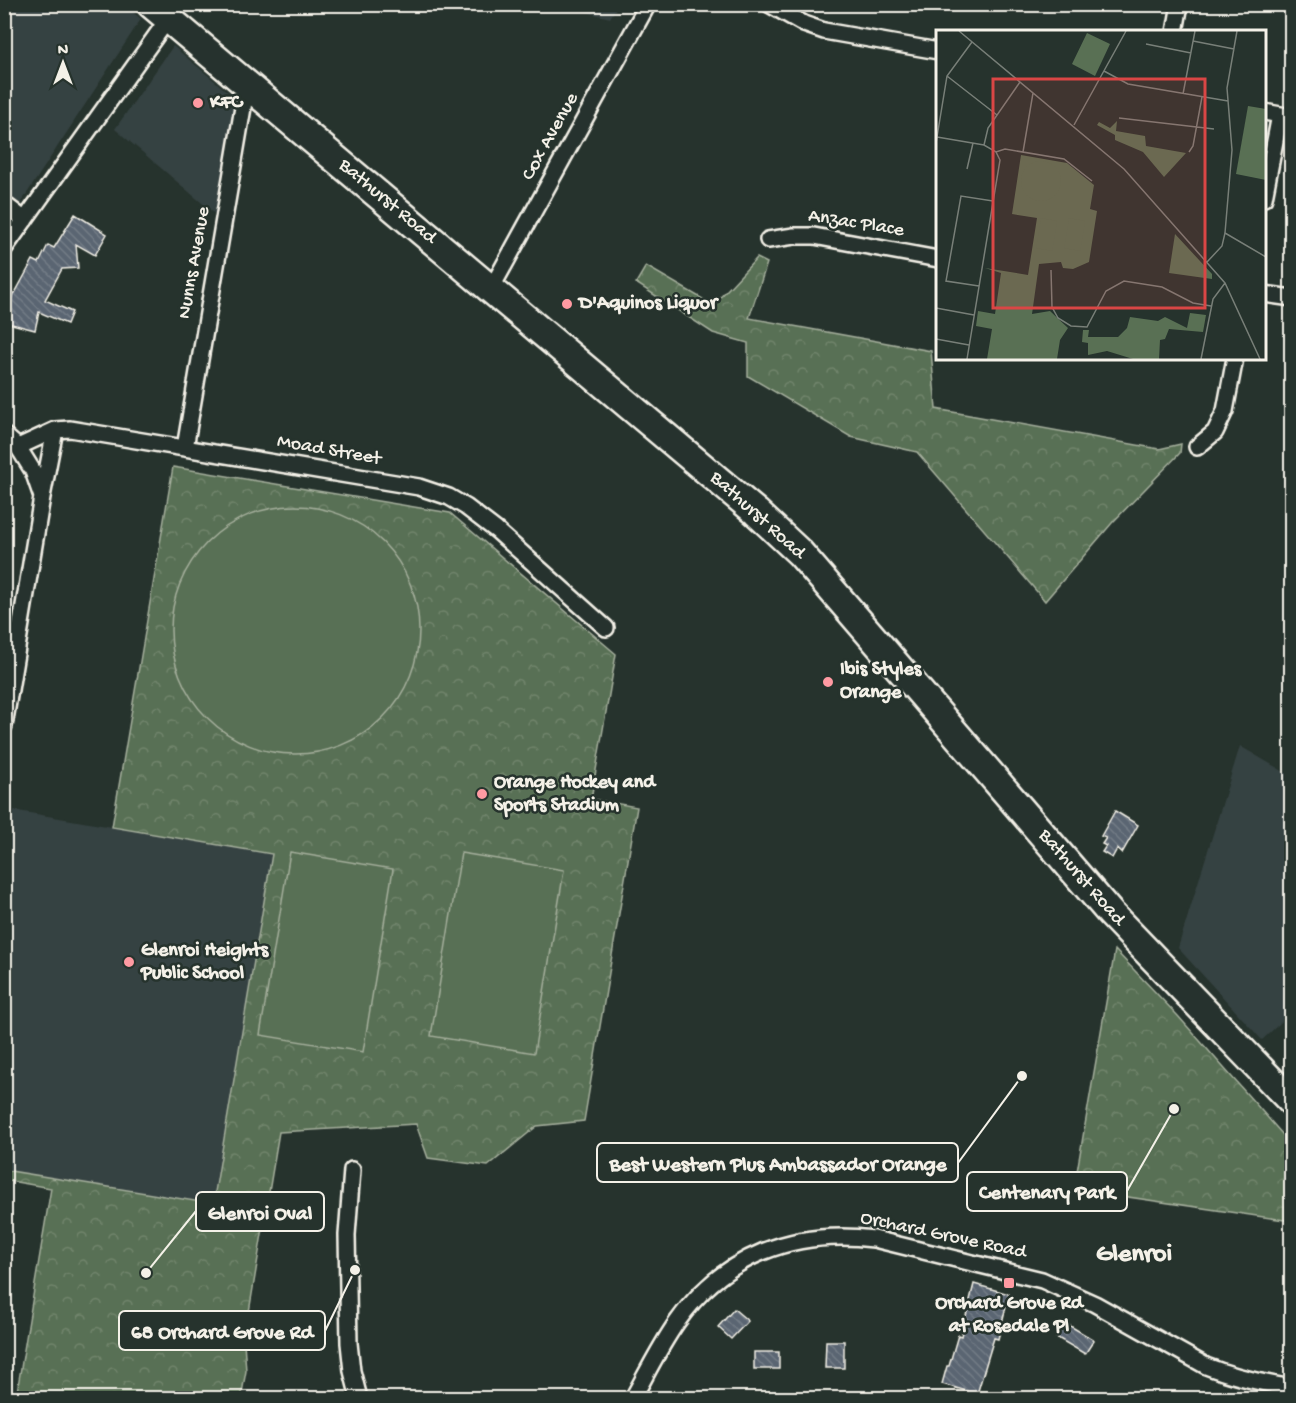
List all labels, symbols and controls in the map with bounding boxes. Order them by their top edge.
inset map [936,30,1266,360]
north arrow [33,33,93,93]
text: N [58,42,69,61]
street label: Cox Avenue [518,89,585,185]
place label: KFC [209,92,244,115]
marker: KFC [191,96,205,110]
street label: Bathurst Road [333,154,442,251]
street label: Nunns Avenue [174,204,216,321]
street label: Anzac Place [807,205,906,243]
place label: D'Aquinos Liquor [577,293,719,316]
marker: D'Aquinos Liquor [560,297,574,311]
street label: Moad Street [275,431,385,472]
street label: Bathurst Road [704,466,811,566]
place label: Ibis Styles Orange [840,659,923,705]
marker: Ibis Styles Orange [821,675,835,689]
place label: Orange Hockey and Sports Stadium [494,772,657,818]
marker: Orange Hockey and Sports Stadium [475,787,489,801]
street label: Bathurst Road [1032,824,1131,933]
place label: Glenroi Heights Public School [140,940,270,986]
marker: Glenroi Heights Public School [122,955,136,969]
callout: Best Western Plus Ambassador Orange [597,1143,958,1182]
text: Best Western Plus Ambassador Orange [608,1154,948,1179]
callout: Centenary Park [967,1172,1127,1211]
text: Centenary Park [978,1182,1118,1207]
callout: Glenroi Oval [196,1192,324,1231]
text: Glenroi Oval [208,1203,313,1228]
street label: Orchard Grove Road [858,1207,1030,1265]
district label: Glenroi [1096,1240,1172,1271]
marker: Orchard Grove Rd at Rosedale Pl [1002,1276,1016,1290]
place label: Orchard Grove Rd at Rosedale Pl [935,1293,1085,1339]
callout: 68 Orchard Grove Rd [119,1311,325,1350]
text: 68 Orchard Grove Rd [131,1322,316,1347]

